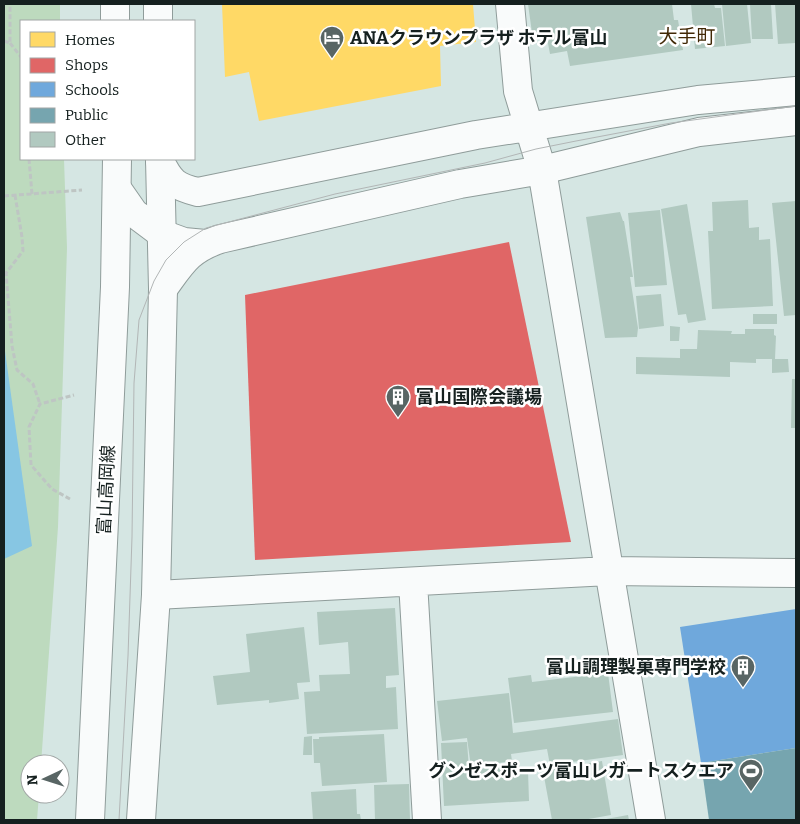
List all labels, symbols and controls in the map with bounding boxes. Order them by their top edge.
legend [20,20,195,160]
hotel icon: ANAクラウンプラザ ホテル富山 [319,25,345,59]
district label: 大手町 [658,25,716,48]
place label: ANAクラウンプラザ ホテル富山 [350,27,608,49]
text: Homes [65,31,115,49]
text: Shops [65,56,108,74]
text: Schools [65,81,119,99]
text: Public [65,106,109,124]
text: Other [65,131,106,149]
building icon: 富山国際会議場 [385,384,411,418]
place label: 富山国際会議場 [416,386,542,408]
street label: 富山高岡線 [93,444,119,536]
building icon: 富山調理製菓専門学校 [730,654,756,688]
place label: 富山調理製菓専門学校 [546,656,726,678]
north arrow [20,754,70,804]
sports icon: グンゼスポーツ富山レガートスクエア [738,758,764,792]
place label: グンゼスポーツ富山レガートスクエア [428,760,734,782]
text: N [24,774,41,786]

